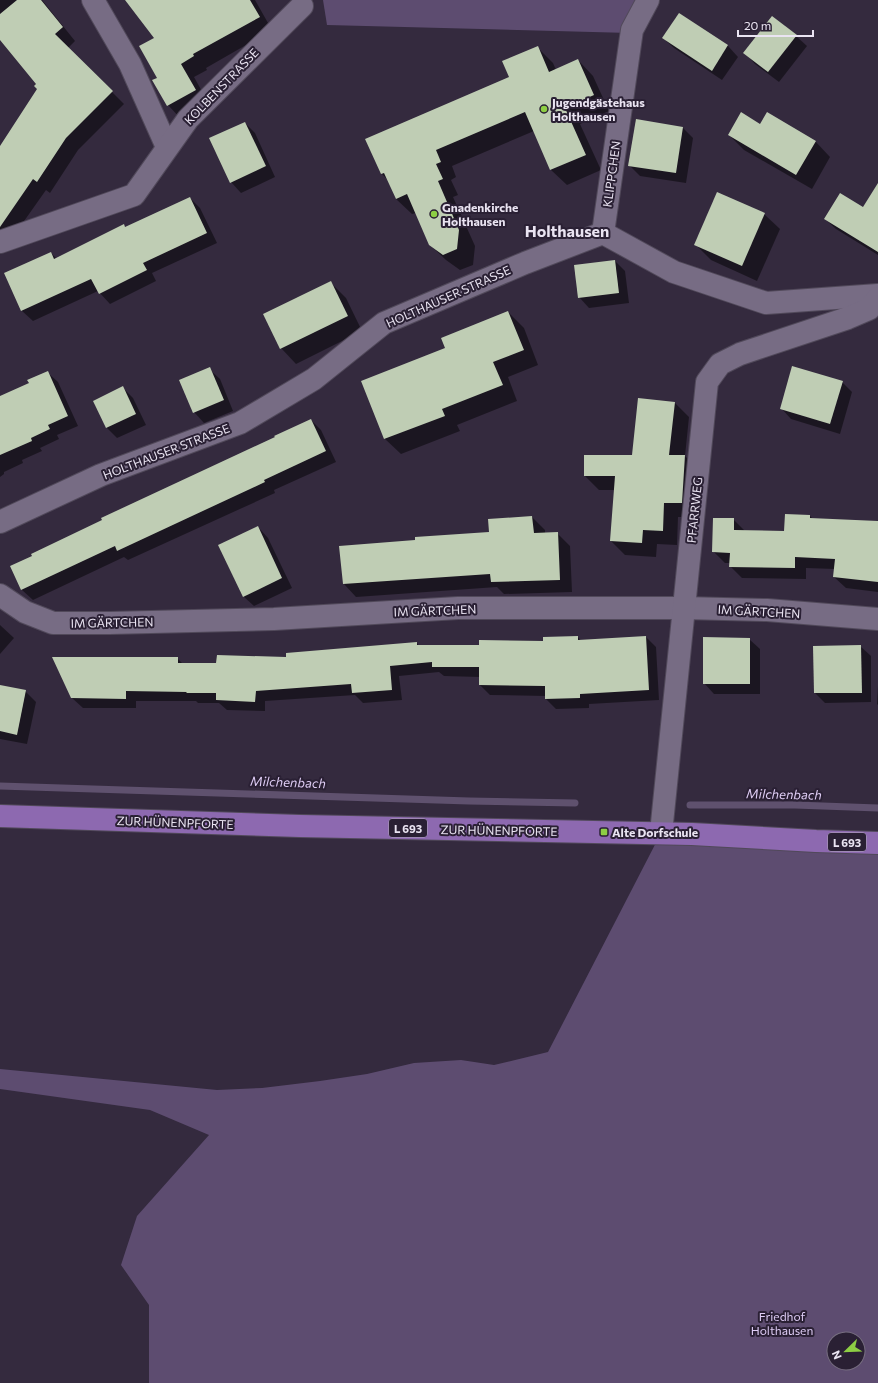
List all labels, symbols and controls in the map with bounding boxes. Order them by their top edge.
scale bar [738,12,813,38]
text: 20 m [744,18,771,32]
street label: KOLBENSTRASSE [181,45,261,127]
place label: Jugendgästehaus Holthausen [552,95,645,123]
marker: Jugendgästehaus Holthausen [539,104,549,114]
street label: KLIPPCHEN [599,140,623,208]
place label: Gnadenkirche Holthausen [442,200,518,228]
marker: Gnadenkirche Holthausen [429,209,439,219]
district label: Holthausen [525,221,609,240]
street label: HOLTHAUSER STRASSE [384,262,512,330]
street label: HOLTHAUSER STRASSE [101,420,231,482]
street label: PFARRWEG [684,476,704,544]
street label: IM GÄRTCHEN [393,602,477,618]
street label: IM GÄRTCHEN [717,602,801,620]
street label: IM GÄRTCHEN [71,614,153,630]
water label: Milchenbach [250,773,326,791]
water label: Milchenbach [746,785,822,803]
street label: ZUR HÜNENPFORTE [116,813,234,831]
road number: L 693 [389,819,427,837]
street label: ZUR HÜNENPFORTE [440,822,558,838]
place label: Alte Dorfschule [612,825,698,839]
marker: Alte Dorfschule [599,827,609,837]
road number: L 693 [828,833,866,851]
park label: Friedhof Holthausen [751,1309,813,1337]
north arrow [826,1331,866,1371]
text: N [829,1349,844,1361]

